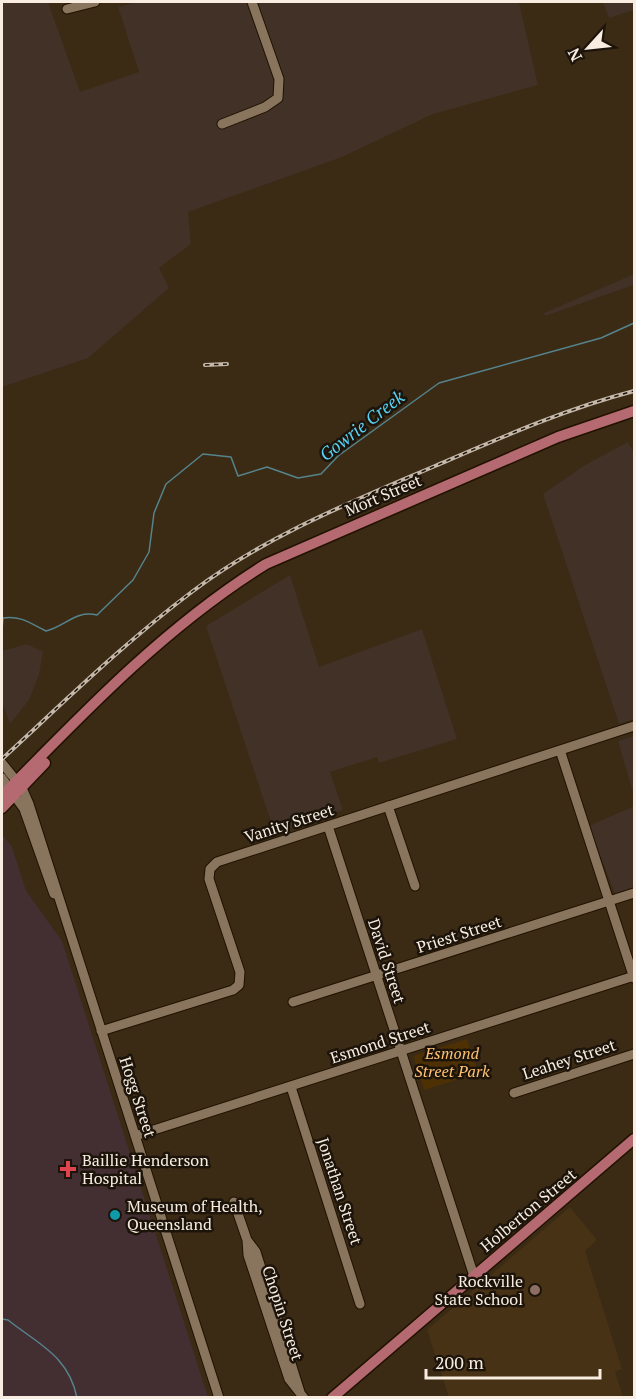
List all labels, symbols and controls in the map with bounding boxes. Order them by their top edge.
north arrow [558,18,618,78]
text: N [562,44,587,65]
water label: Gowrie Creek [314,384,409,466]
street label: Mort Street [341,469,425,521]
street label: Vanity Street [242,798,337,848]
street label: Priest Street [414,910,504,958]
street label: David Street [363,916,411,1006]
street label: Esmond Street [327,1015,433,1069]
street label: Leahey Street [520,1034,618,1084]
park label: Esmond Street Park [414,1042,490,1082]
street label: Hogg Street [115,1054,161,1140]
street label: Jonathan Street [312,1135,368,1247]
place label: Baillie Henderson Hospital [82,1149,209,1189]
marker: Baillie Henderson Hospital [59,1160,77,1178]
street label: Holberton Street [475,1163,581,1257]
place label: Museum of Health, Queensland [127,1195,263,1235]
marker: Museum of Health, Queensland [108,1208,122,1222]
street label: Chopin Street [257,1263,309,1363]
place label: Rockville State School [435,1270,523,1310]
marker: Rockville State School [528,1283,542,1297]
scale bar [426,1342,600,1380]
text: 200 m [435,1350,484,1374]

